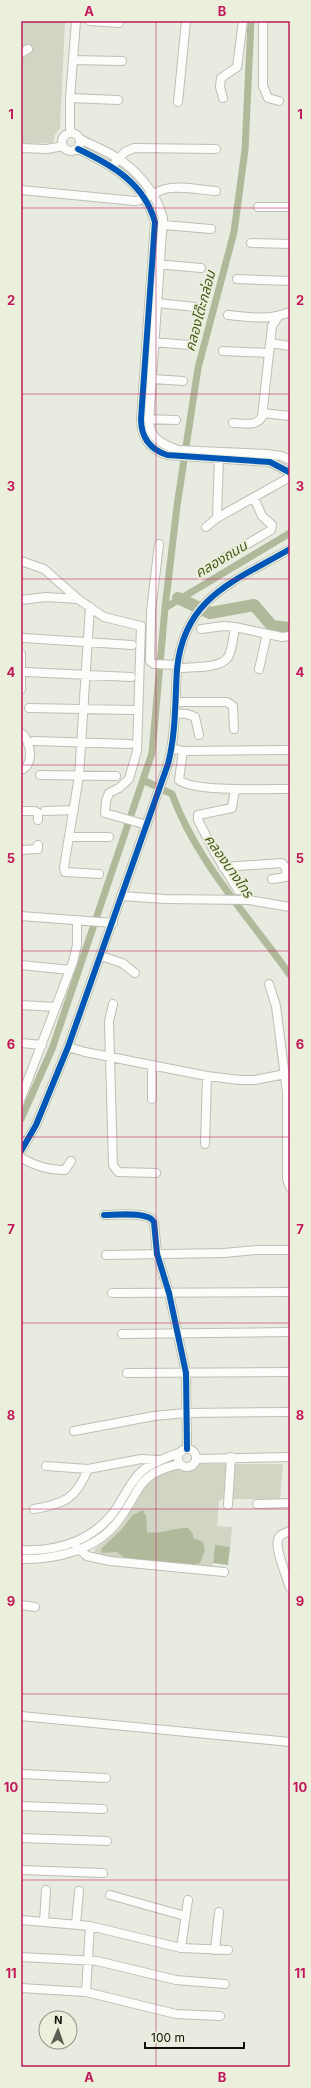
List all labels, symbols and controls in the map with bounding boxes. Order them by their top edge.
text: A [84,3,94,19]
text: B [218,3,227,19]
text: 1 [8,106,14,122]
text: 1 [297,106,303,122]
water label: คลองโต๊ะกล่อม [181,267,219,353]
text: 2 [7,292,15,308]
text: 2 [296,292,304,308]
text: 3 [7,478,15,494]
text: 3 [296,478,304,494]
water label: คลองถนน [192,536,251,581]
text: 4 [7,664,16,680]
text: 4 [296,664,305,680]
water label: คลองบางไทร [201,831,258,902]
text: 5 [7,850,15,866]
text: 5 [296,850,304,866]
text: 6 [7,1036,15,1052]
text: 6 [296,1036,304,1052]
text: 7 [7,1221,15,1237]
text: 7 [296,1221,304,1237]
text: 8 [7,1407,15,1423]
text: 8 [296,1407,304,1423]
text: 9 [7,1593,15,1609]
text: 9 [296,1593,304,1609]
text: 10 [4,1779,18,1795]
text: 10 [293,1779,307,1795]
text: 11 [5,1965,17,1981]
text: 11 [294,1965,306,1981]
north arrow [38,2010,78,2050]
text: N [54,2013,63,2027]
scale bar [145,2024,244,2050]
text: 100 m [151,2030,185,2045]
text: A [84,2069,94,2085]
text: B [218,2069,227,2085]

